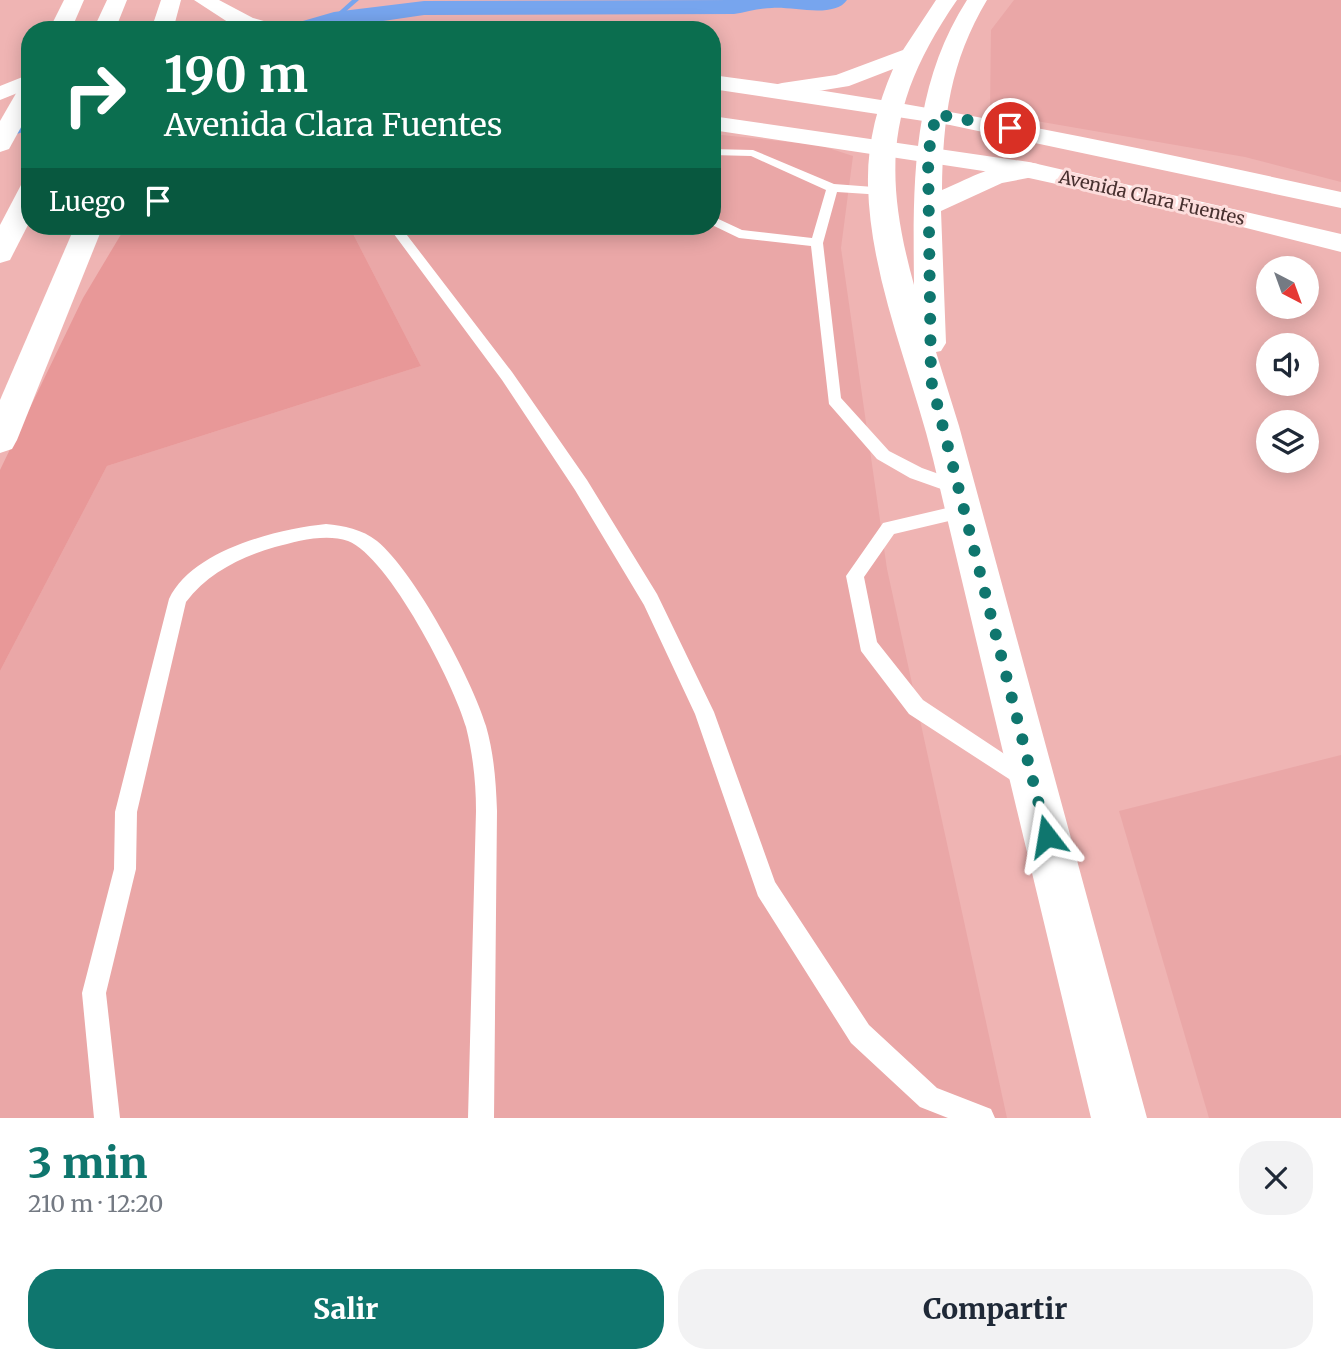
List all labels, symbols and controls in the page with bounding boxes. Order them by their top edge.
text: 190 m [164,44,308,105]
icon: right [49,49,140,140]
pin [980,98,1040,158]
text: Avenida Clara Fuentes [164,105,503,145]
icon: arrive [991,109,1029,147]
street label: Avenida Clara Fuentes [1056,165,1248,230]
icon: arrive [139,182,177,220]
text: Luego [49,185,125,218]
north arrow [1256,256,1320,318]
map controls [1256,256,1319,473]
button: sound [1256,333,1319,396]
button: layers [1256,410,1319,473]
position arrow [1010,799,1084,873]
text: 3 min [28,1137,148,1189]
button: close [1239,1141,1313,1215]
text: 210 m · 12:20 [28,1189,163,1218]
button: Salir [28,1269,664,1349]
button: Compartir [678,1269,1313,1349]

